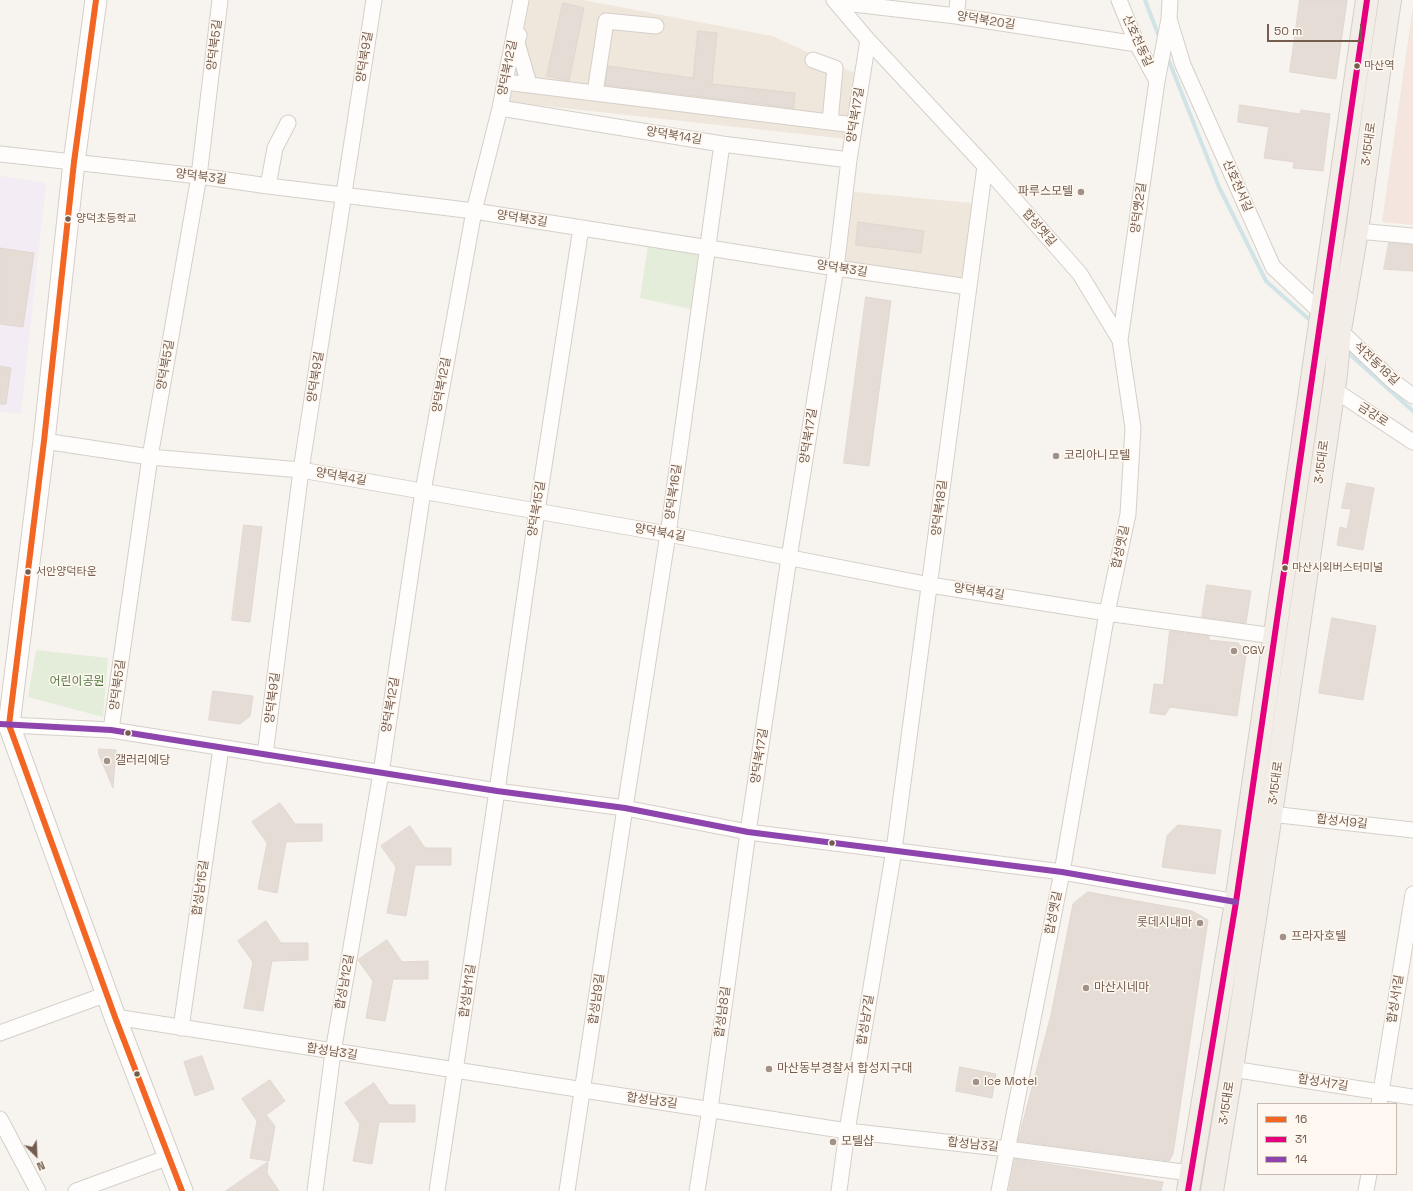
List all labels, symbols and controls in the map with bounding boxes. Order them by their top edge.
street label: 양덕북20길 [956,9,1016,33]
street label: 산호천동길 [1119,13,1155,69]
scale bar [1269,16,1364,42]
street label: 양덕북5길 [205,19,225,71]
text: 50 m [1274,23,1302,39]
street label: 양덕북9길 [354,30,376,84]
street label: 양덕북12길 [496,39,520,97]
place label: 마산역 [1364,59,1394,73]
marker: 마산역 [1352,61,1362,71]
street label: 양덕북17길 [845,86,867,144]
street label: 3·15대로 [1359,121,1379,167]
street label: 양덕북14길 [645,124,703,148]
street label: 산호천서길 [1219,158,1255,214]
street label: 양덕북3길 [175,167,227,187]
street label: 양덕옛2길 [1128,182,1150,234]
place label: 파루스모텔 [1018,185,1073,199]
marker: 파루스모텔 [1076,187,1086,197]
street label: 합성옛길 [1019,207,1059,249]
street label: 양덕북3길 [495,208,549,230]
place label: 양덕초등학교 [76,212,137,226]
marker: 양덕초등학교 [63,214,73,224]
street label: 양덕북3길 [815,258,869,280]
street label: 양덕북5길 [154,338,178,392]
street label: 석전동18길 [1350,339,1402,389]
street label: 양덕북9길 [305,350,327,404]
street label: 양덕북12길 [430,356,454,414]
street label: 금강로 [1355,400,1391,430]
street label: 양덕북17길 [798,407,820,465]
street label: 3·15대로 [1312,439,1332,485]
place label: 코리아니모텔 [1064,449,1130,463]
marker: 코리아니모텔 [1051,451,1061,461]
street label: 양덕북16길 [663,463,685,521]
street label: 양덕북4길 [314,465,368,489]
street label: 양덕북18길 [929,479,951,537]
street label: 양덕북15길 [525,480,549,538]
street label: 양덕북4길 [633,521,687,545]
street label: 합성옛길 [1109,524,1133,570]
place label: 마산시외버스터미널 [1292,561,1383,575]
marker: 마산시외버스터미널 [1280,563,1290,573]
place label: 서안양덕타운 [36,565,97,579]
marker: 서안양덕타운 [23,567,33,577]
street label: 양덕북4길 [952,581,1006,603]
place label: CGV [1242,644,1265,658]
marker: CGV [1229,646,1239,656]
street label: 양덕북5길 [107,659,129,711]
street label: 양덕북9길 [263,672,283,724]
park label: 어린이공원 [49,675,105,689]
street label: 양덕북12길 [379,676,403,734]
street label: 양덕북17길 [749,727,771,785]
unlabelled marker [123,728,133,738]
place label: 갤러리예당 [115,754,170,768]
marker: 갤러리예당 [102,756,112,766]
street label: 3·15대로 [1266,760,1286,806]
street label: 합성서9길 [1316,812,1368,832]
unlabelled marker [827,838,837,848]
street label: 합성남15길 [190,859,212,917]
street label: 합성옛길 [1043,890,1065,936]
place label: 롯데시내마 [1137,916,1192,930]
marker: 롯데시내마 [1195,918,1205,928]
place label: 프라자호텔 [1291,930,1346,944]
marker: 프라자호텔 [1278,932,1288,942]
street label: 합성남12길 [333,953,357,1011]
street label: 합성남11길 [457,963,479,1019]
street label: 합성남9길 [586,972,608,1026]
street label: 합성서1길 [1385,974,1407,1024]
place label: 마산시네마 [1094,981,1149,995]
marker: 마산시네마 [1081,983,1091,993]
street label: 합성남8길 [712,985,734,1039]
street label: 합성남7길 [855,994,877,1046]
street label: 합성남3길 [305,1041,359,1063]
place label: 마산동부경찰서 합성지구대 [777,1062,913,1076]
marker: 마산동부경찰서 합성지구대 [764,1064,774,1074]
unlabelled marker [132,1069,142,1079]
street label: 합성서7길 [1297,1072,1349,1094]
place label: Ice Motel [984,1075,1037,1089]
marker: Ice Motel [971,1077,981,1087]
street label: 3·15대로 [1216,1080,1238,1126]
street label: 합성남3길 [626,1090,678,1112]
legend [1257,1103,1397,1175]
text: 16 [1295,1111,1307,1127]
text: 31 [1295,1131,1307,1147]
north arrow [16,1135,56,1175]
place label: 모텔샵 [841,1135,874,1149]
street label: 합성남3길 [947,1135,999,1155]
marker: 모텔샵 [828,1137,838,1147]
text: 14 [1295,1151,1308,1167]
text: N [35,1158,47,1174]

